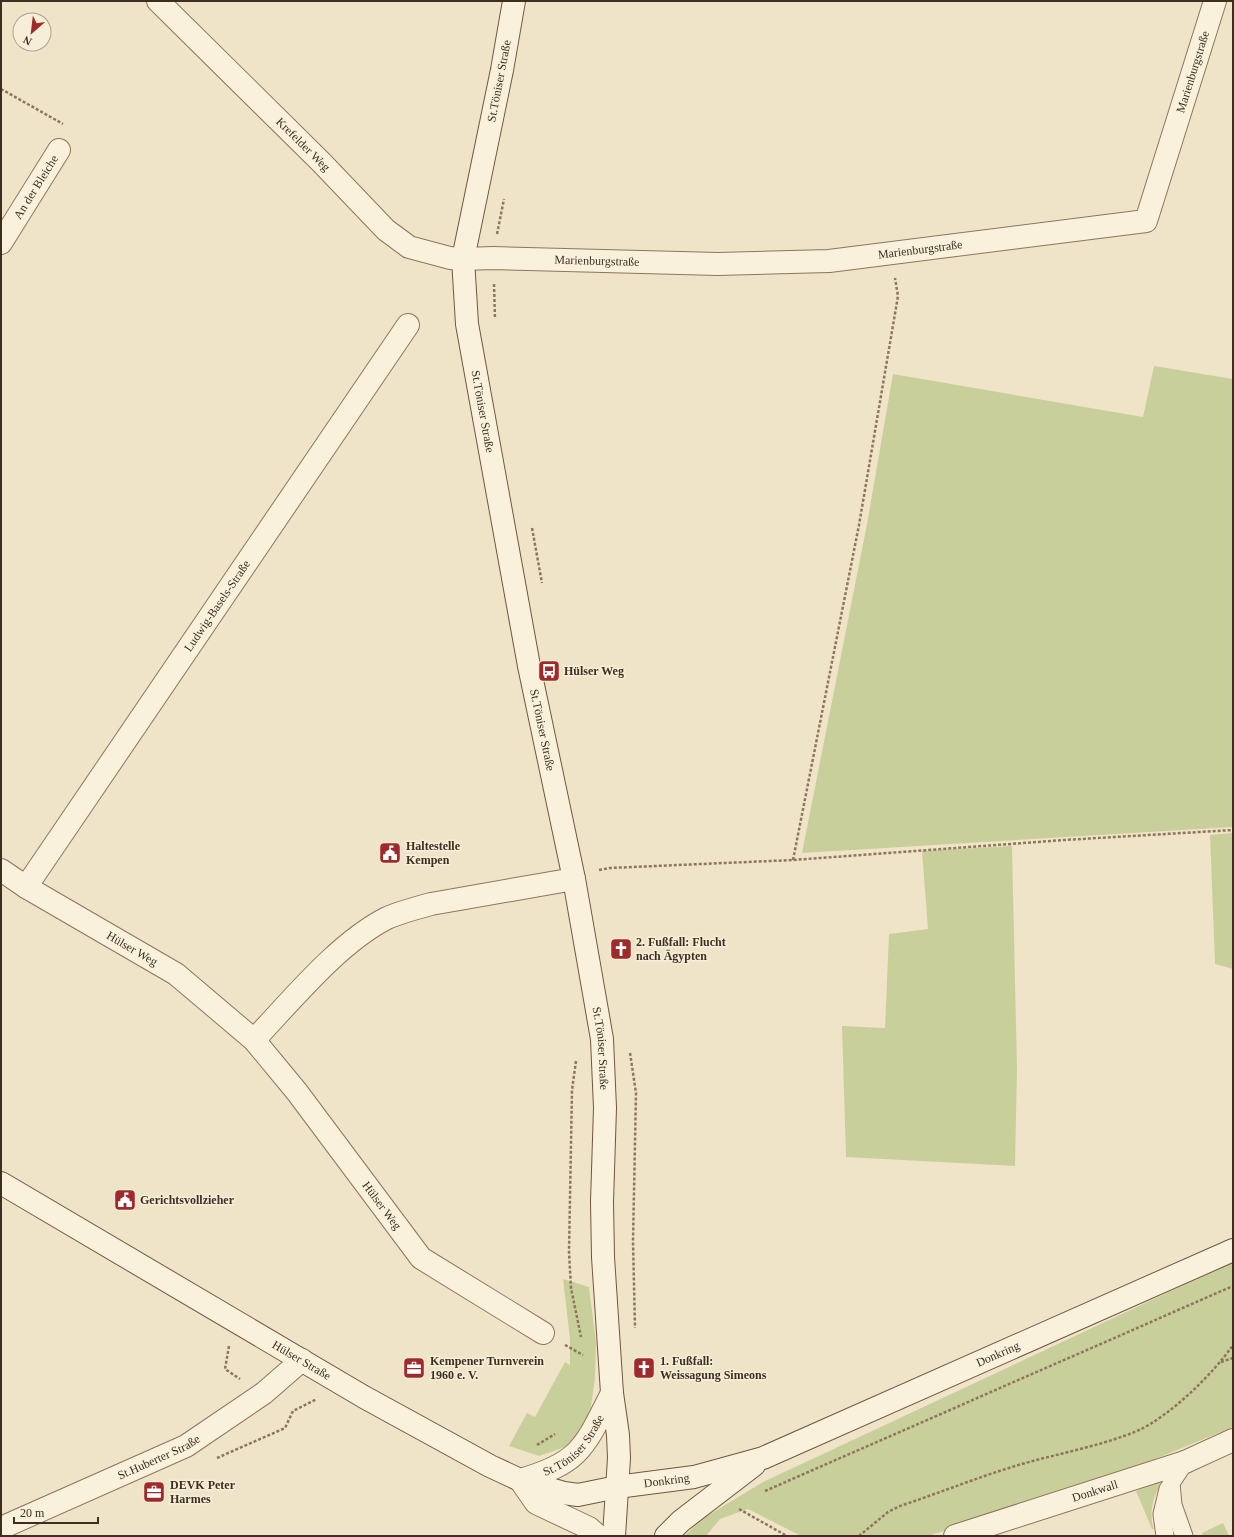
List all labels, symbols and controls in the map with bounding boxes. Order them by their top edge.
north arrow [12,12,52,52]
street label: Marienburgstraße [1173,29,1212,115]
text: N [21,34,34,48]
street label: St.Töniser Straße [484,39,514,123]
street label: Krefelder Weg [273,115,333,174]
street label: An der Bleiche [11,152,61,222]
street label: Marienburgstraße [877,237,963,262]
street label: Marienburgstraße [554,253,640,269]
street label: St.Töniser Straße [469,369,497,454]
street label: Ludwig-Basels-Straße [181,557,253,654]
bus stop icon: Hülser Weg [536,658,562,684]
place label: Hülser Weg [564,664,624,678]
street label: St.Töniser Straße [527,688,558,772]
place label: Haltestelle Kempen [406,839,461,867]
public building icon: Haltestelle Kempen [377,840,403,866]
street label: Hülser Weg [104,928,160,969]
place label: 2. Fußfall: Flucht nach Ägypten [636,935,726,963]
church icon: 2. Fußfall: Flucht nach Ägypten [608,936,634,962]
street label: St.Töniser Straße [589,1006,611,1090]
street label: Hülser Weg [359,1179,404,1232]
public building icon: Gerichtsvollzieher [112,1187,138,1213]
place label: Gerichtsvollzieher [140,1193,235,1207]
street label: Hülser Straße [270,1338,333,1383]
street label: Donkring [974,1338,1022,1370]
place label: Kempener Turnverein 1960 e. V. [430,1354,544,1382]
place label: 1. Fußfall: Weissagung Simeons [660,1354,767,1382]
office icon: Kempener Turnverein 1960 e. V. [401,1355,427,1381]
church icon: 1. Fußfall: Weissagung Simeons [631,1355,657,1381]
street label: St.Töniser Straße [541,1412,607,1479]
street label: St.Huberter Straße [115,1432,203,1482]
street label: Donkring [643,1471,690,1490]
street label: Donkwall [1070,1477,1120,1505]
place label: DEVK Peter Harmes [170,1478,236,1506]
office icon: DEVK Peter Harmes [141,1479,167,1505]
scale bar [14,1499,98,1525]
text: 20 m [20,1506,45,1520]

